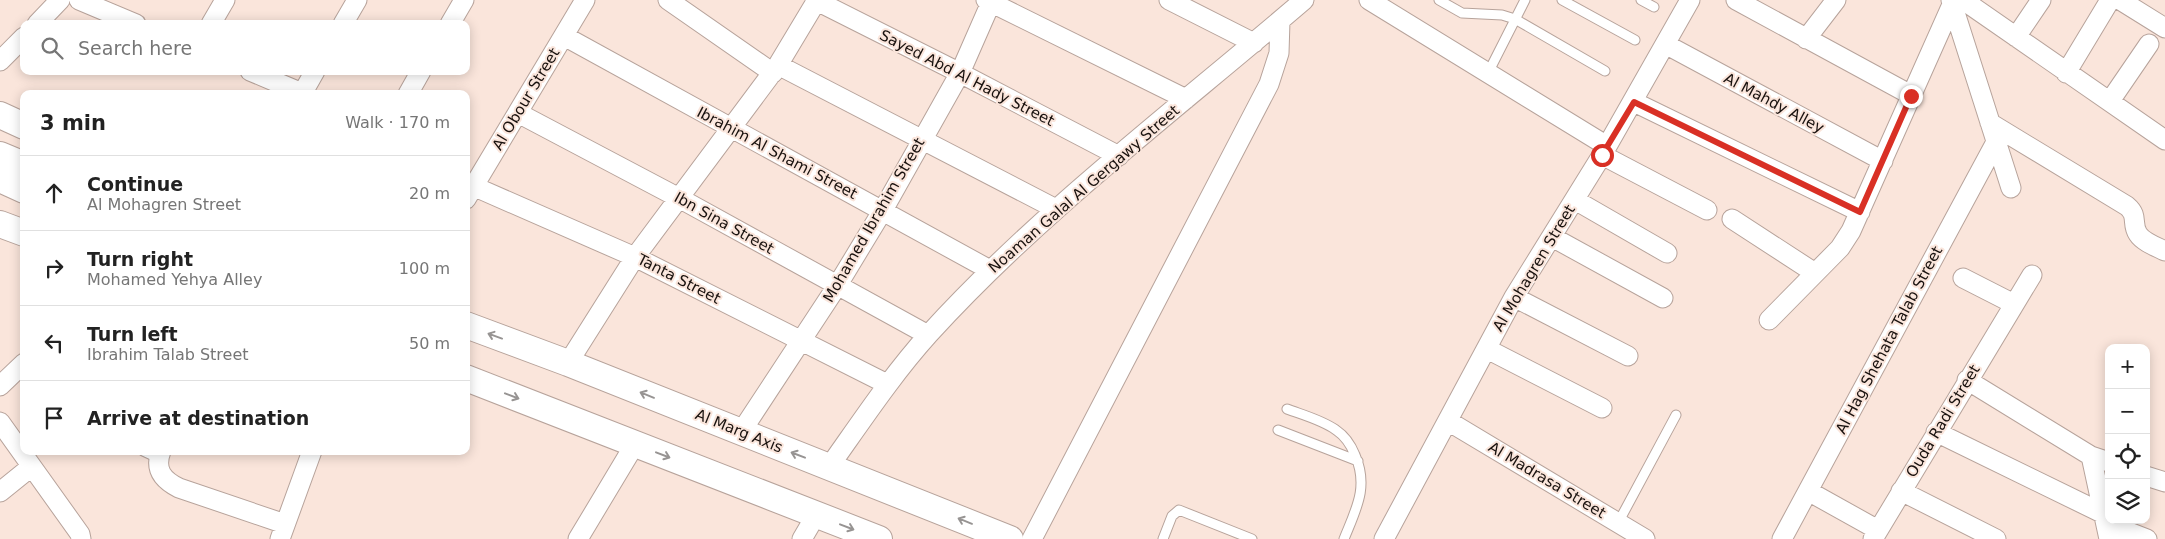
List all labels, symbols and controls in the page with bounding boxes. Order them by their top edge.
search box [20,20,470,75]
street label: Sayed Abd Al Hady Street [877,26,1057,130]
icon: search [38,34,66,62]
text: Search here [78,37,192,59]
street label: Al Obour Street [488,45,564,153]
street label: Al Mahdy Alley [1721,69,1827,137]
route end [1900,85,1923,108]
street label: Noaman Galal Al Gergawy Street [985,101,1183,277]
street label: Ibrahim Al Shami Street [694,103,860,203]
text: 3 min [40,111,106,135]
text: Walk · 170 m [345,113,450,132]
street label: Mohamed Ibrahim Street [819,134,929,305]
route start [1591,144,1614,167]
text: Continue [87,173,183,195]
icon: ahead [40,179,68,207]
text: 20 m [409,184,450,203]
street label: Ibn Sina Street [671,188,777,258]
text: Al Mohagren Street [87,195,241,214]
street label: Al Mohagren Street [1489,201,1579,335]
street label: Al Hag Shehata Talab Street [1832,243,1946,437]
text: Turn right [87,248,193,270]
street label: Tanta Street [634,250,724,308]
icon: right [40,254,68,282]
text: 100 m [399,259,450,278]
text: Mohamed Yehya Alley [87,270,262,289]
text: Turn left [87,323,178,345]
icon: left [40,329,68,357]
one-way arrow [488,331,503,340]
text: 50 m [409,334,450,353]
map controls [2105,344,2150,524]
button: + [2105,344,2150,389]
text: Ibrahim Talab Street [87,345,249,364]
street label: Ouda Radi Street [1902,361,1984,481]
button: − [2105,389,2150,434]
one-way arrow [640,390,655,399]
one-way arrow [504,392,519,401]
icon: arrive [40,404,68,432]
street label: Al Marg Axis [693,405,785,457]
text: Arrive at destination [87,407,309,429]
button: locate [2105,434,2150,479]
street label: Al Madrasa Street [1485,438,1609,522]
one-way arrow [791,449,806,459]
one-way arrow [655,451,670,460]
button: layers [2105,479,2150,524]
one-way arrow [958,516,973,525]
one-way arrow [839,523,854,532]

